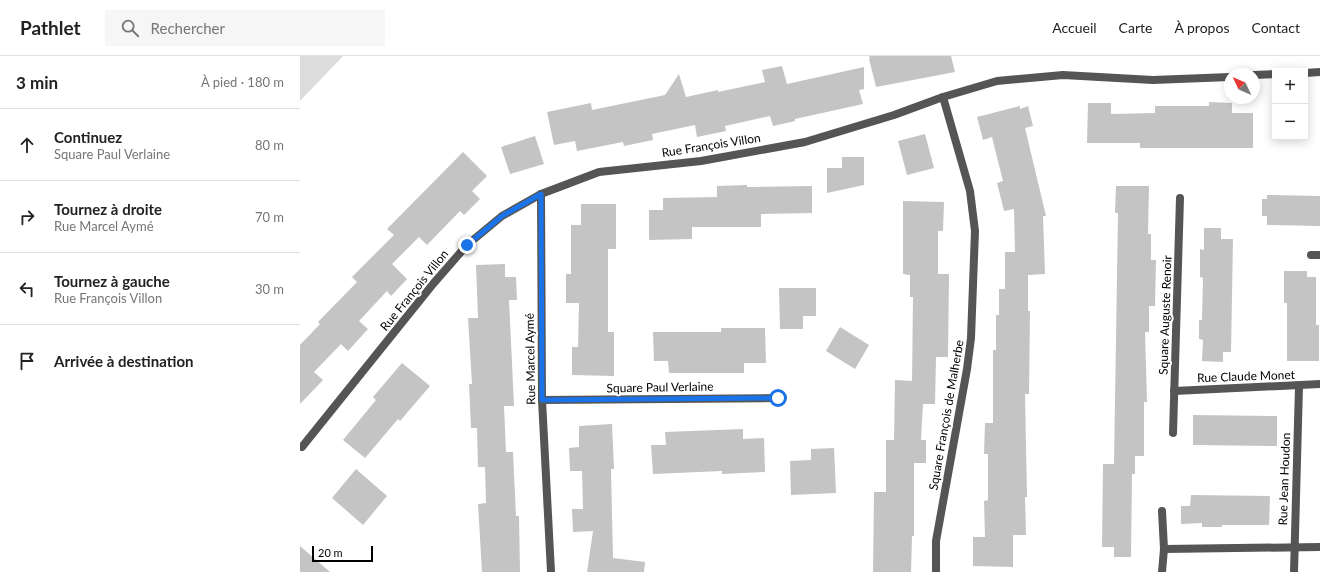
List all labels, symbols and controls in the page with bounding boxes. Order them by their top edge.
search box [105,10,385,46]
text: Pathlet [20,16,81,39]
icon: search [119,17,141,39]
text: Rechercher [151,19,225,37]
text: Accueil [1052,19,1097,36]
text: Carte [1119,19,1152,36]
text: À propos [1174,19,1229,36]
text: Contact [1251,19,1300,36]
north arrow [1224,68,1260,104]
map controls [1272,68,1308,140]
button: + [1272,68,1308,104]
text: 3 min [16,72,58,93]
text: À pied · 180 m [201,74,284,90]
button: − [1272,104,1308,140]
text: Continuez [54,128,122,146]
street label: Rue François Villon [660,130,762,160]
icon: ahead [16,134,38,156]
text: 80 m [255,137,284,153]
text: Square Paul Verlaine [54,146,170,162]
text: Tournez à droite [54,200,162,218]
icon: right [16,206,38,228]
text: 70 m [255,209,284,225]
text: Rue Marcel Aymé [54,218,154,234]
route end [458,236,476,254]
street label: Rue François Villon [377,246,451,334]
street label: Square Auguste Renoir [1155,254,1175,375]
text: Tournez à gauche [54,272,170,290]
icon: left [16,278,38,300]
text: 30 m [255,281,284,297]
text: Rue François Villon [54,290,162,306]
street label: Rue Marcel Aymé [522,313,538,405]
street label: Square François de Malherbe [925,339,967,491]
icon: arrive [16,350,38,372]
text: Arrivée à destination [54,352,193,370]
street label: Rue Claude Monet [1197,367,1296,385]
street label: Square Paul Verlaine [606,379,714,395]
route start [769,389,787,407]
street label: Rue Jean Houdon [1275,432,1293,526]
scale bar [312,544,373,563]
text: 20 m [318,546,343,559]

